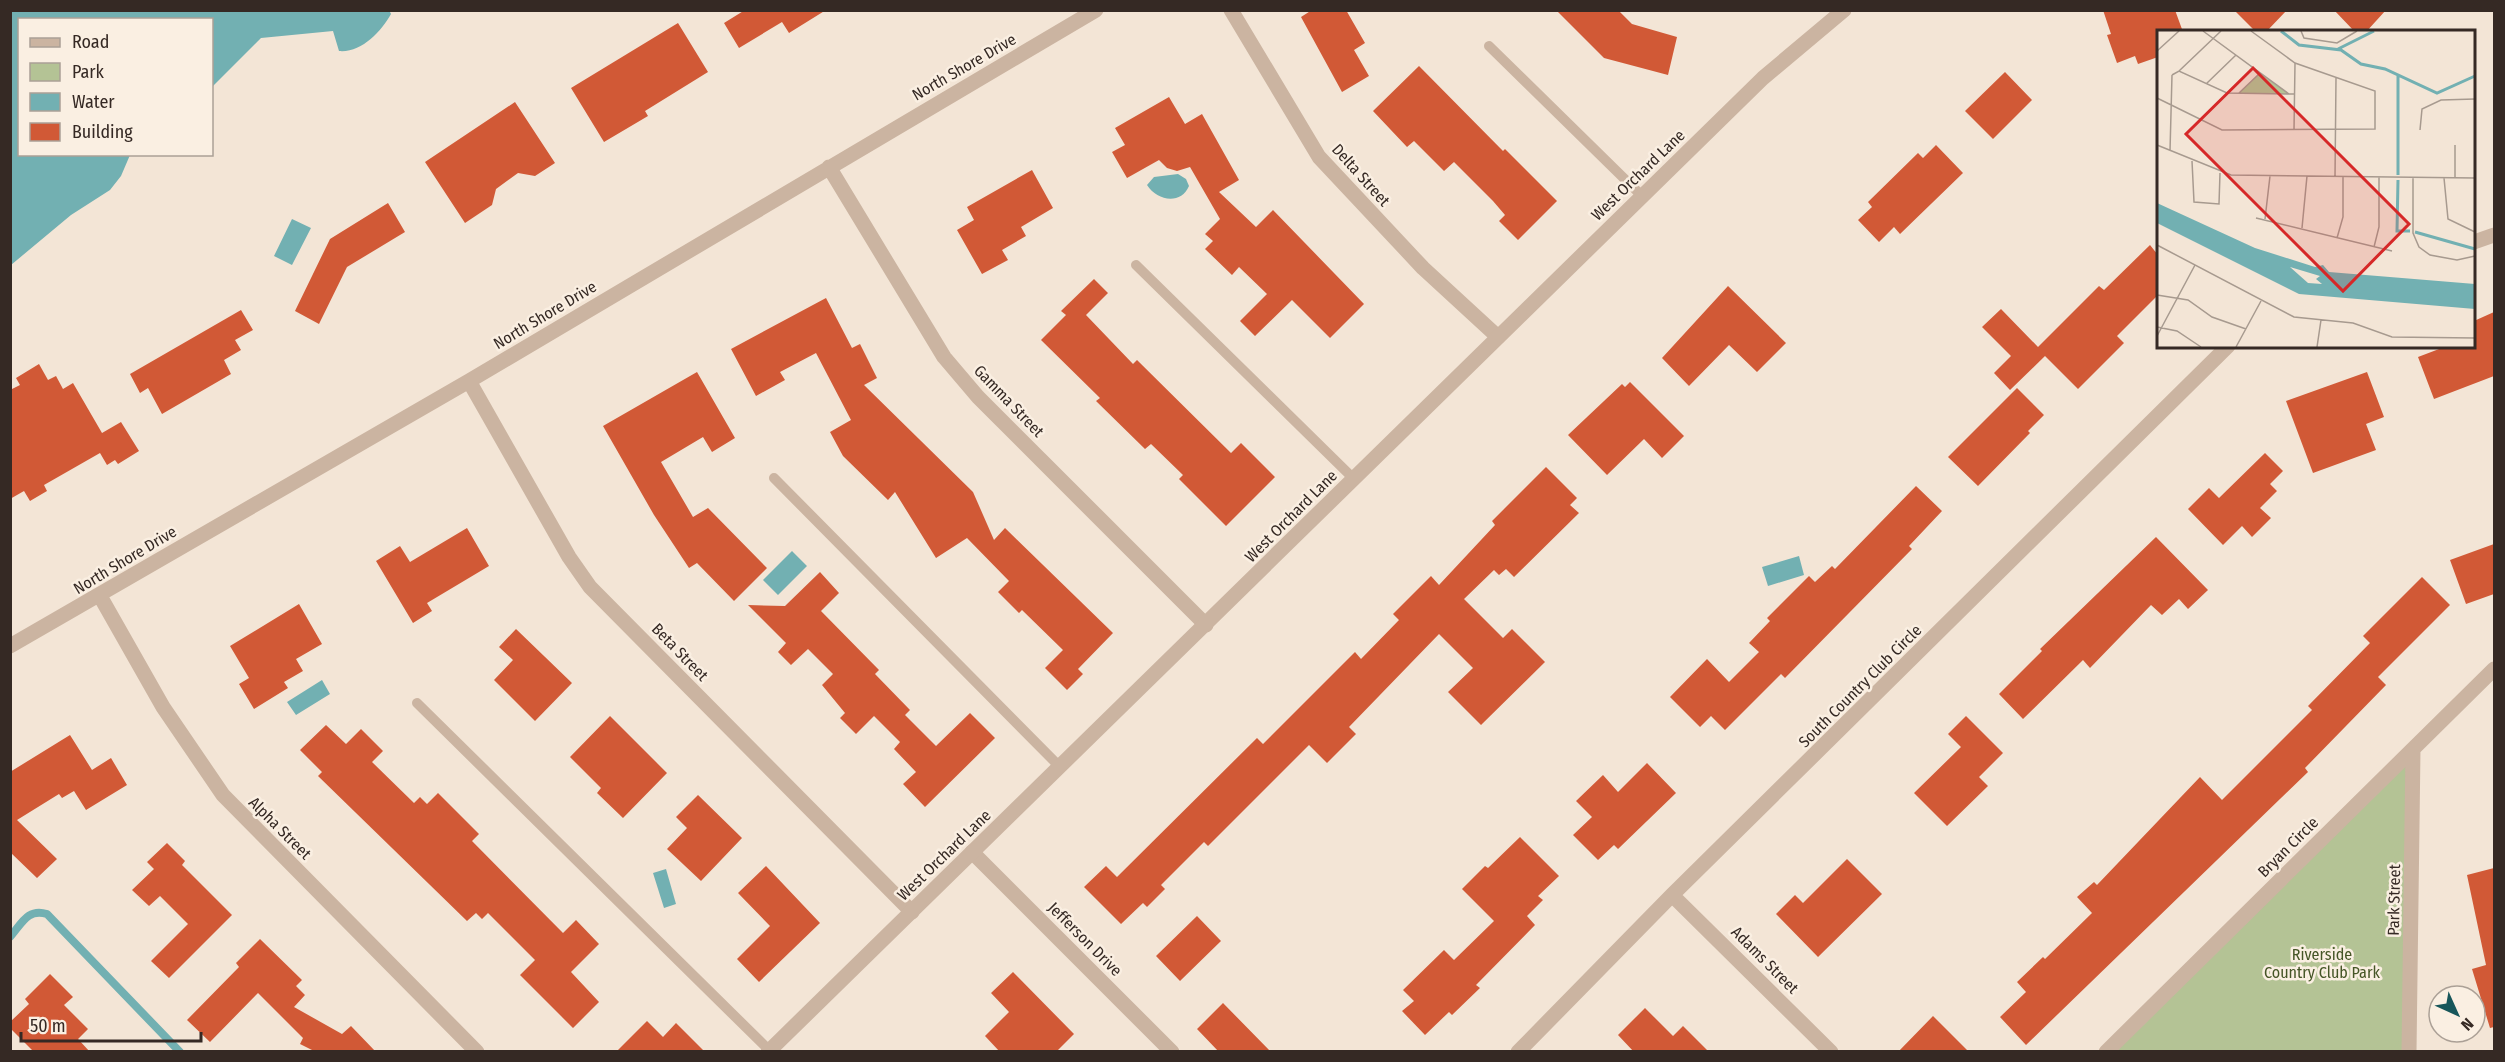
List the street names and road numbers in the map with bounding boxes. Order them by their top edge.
street label: North Shore Drive [909,30,1019,104]
street label: West Orchard Lane [1587,126,1689,224]
street label: Delta Street [1328,140,1394,211]
street label: North Shore Drive [490,277,600,353]
street label: Gamma Street [970,361,1049,441]
street label: West Orchard Lane [1241,466,1341,566]
street label: North Shore Drive [70,522,180,598]
street label: Beta Street [648,619,713,685]
street label: South Country Club Circle [1795,621,1925,751]
street label: Alpha Street [245,793,316,864]
street label: West Orchard Lane [893,806,995,904]
street label: Bryan Circle [2254,813,2322,881]
street label: Park Street [2384,863,2404,936]
street label: Jefferson Drive [1044,898,1126,980]
street label: Adams Street [1727,922,1803,998]

